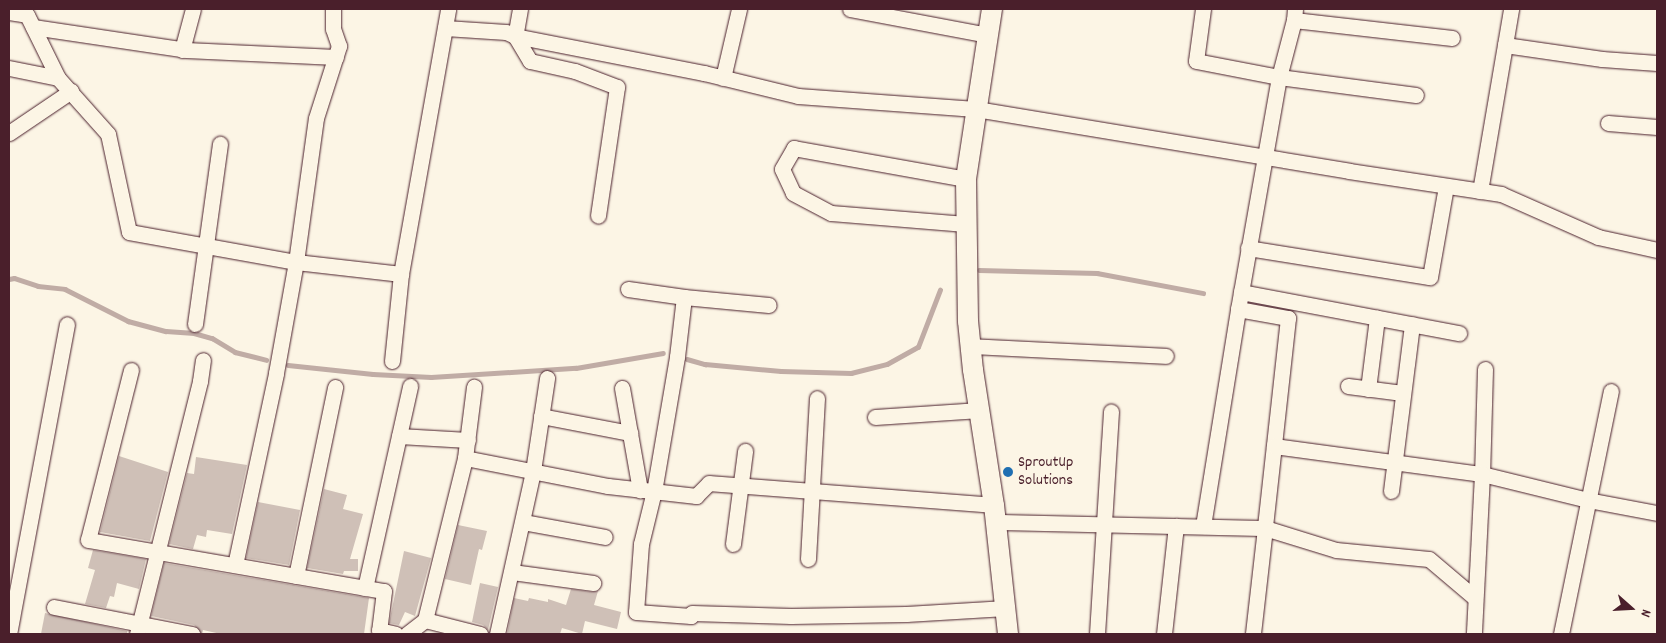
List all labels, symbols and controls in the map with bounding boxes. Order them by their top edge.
place label: SproutUp Solutions [1018,453,1073,491]
marker: SproutUp Solutions [1002,466,1014,478]
north arrow [1606,583,1656,633]
text: N [1635,606,1656,619]

